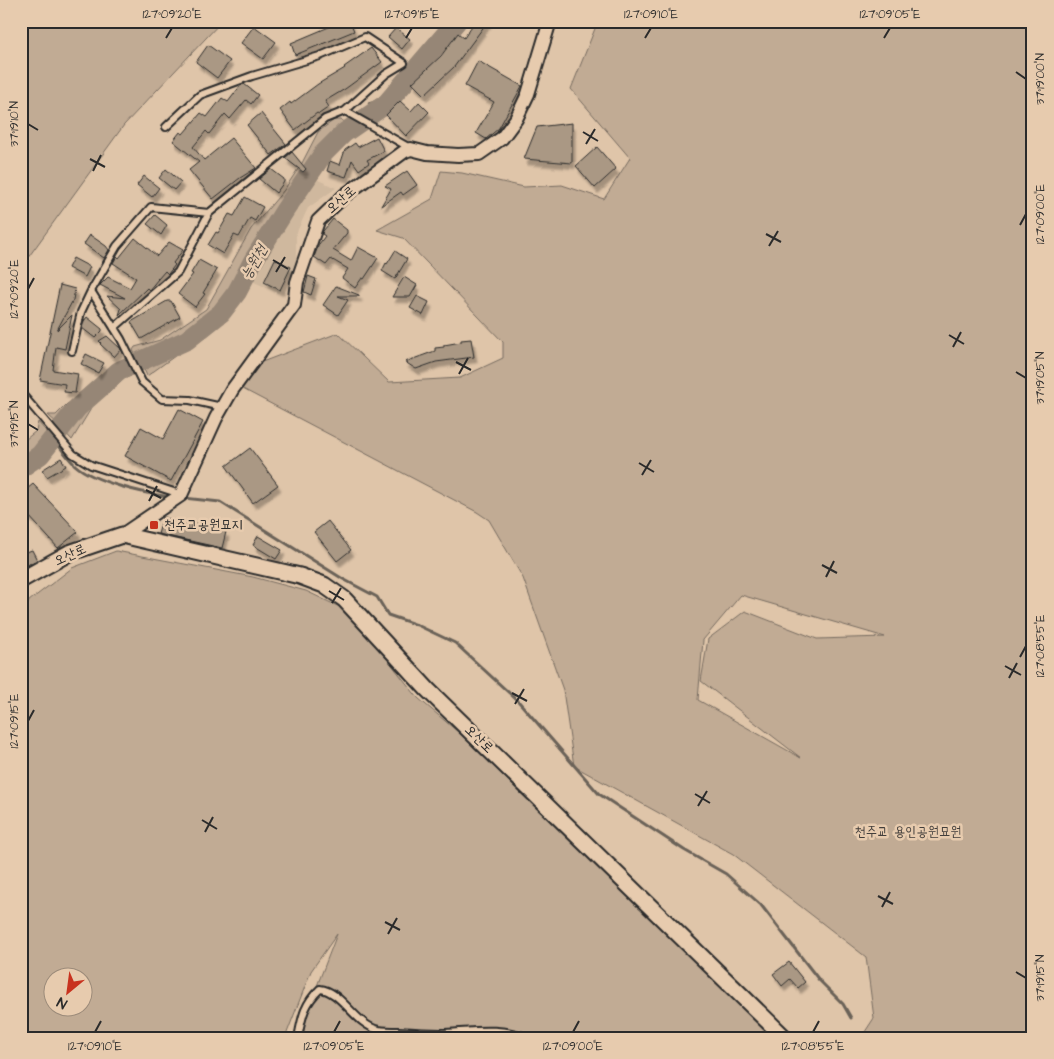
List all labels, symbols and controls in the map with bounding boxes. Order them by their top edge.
text: 127°09'20"E [142,6,202,23]
text: 127°09'15"E [385,6,439,23]
text: 127°09'10"E [624,6,678,23]
text: 127°09'05"E [860,6,920,23]
text: 37°19'00"N [1032,53,1049,105]
text: 37°19'10"N [6,101,23,147]
street label: 오산로 [322,181,360,219]
text: 127°09'00"E [1032,184,1049,244]
water label: 능원천 [236,239,273,283]
text: 127°09'20"E [6,259,23,319]
text: 37°19'05"N [1032,351,1049,404]
text: 37°19'15"N [6,400,23,447]
place label: 천주교공원묘지 [164,515,243,535]
marker: 천주교공원묘지 [148,519,160,531]
street label: 오산로 [50,539,90,571]
text: 127°08'55"E [1032,615,1049,677]
text: 127°09'15"E [6,694,23,748]
street label: 오산로 [460,720,498,758]
park label: 천주교 용인공원묘원 [855,822,962,842]
text: 37°19'15"N [1032,954,1049,1001]
north arrow [42,966,92,1016]
text: N [53,992,71,1013]
text: 127°09'10"E [68,1038,122,1055]
text: 127°09'05"E [304,1038,364,1055]
text: 127°09'00"E [543,1038,603,1055]
text: 127°08'55"E [782,1038,844,1055]

